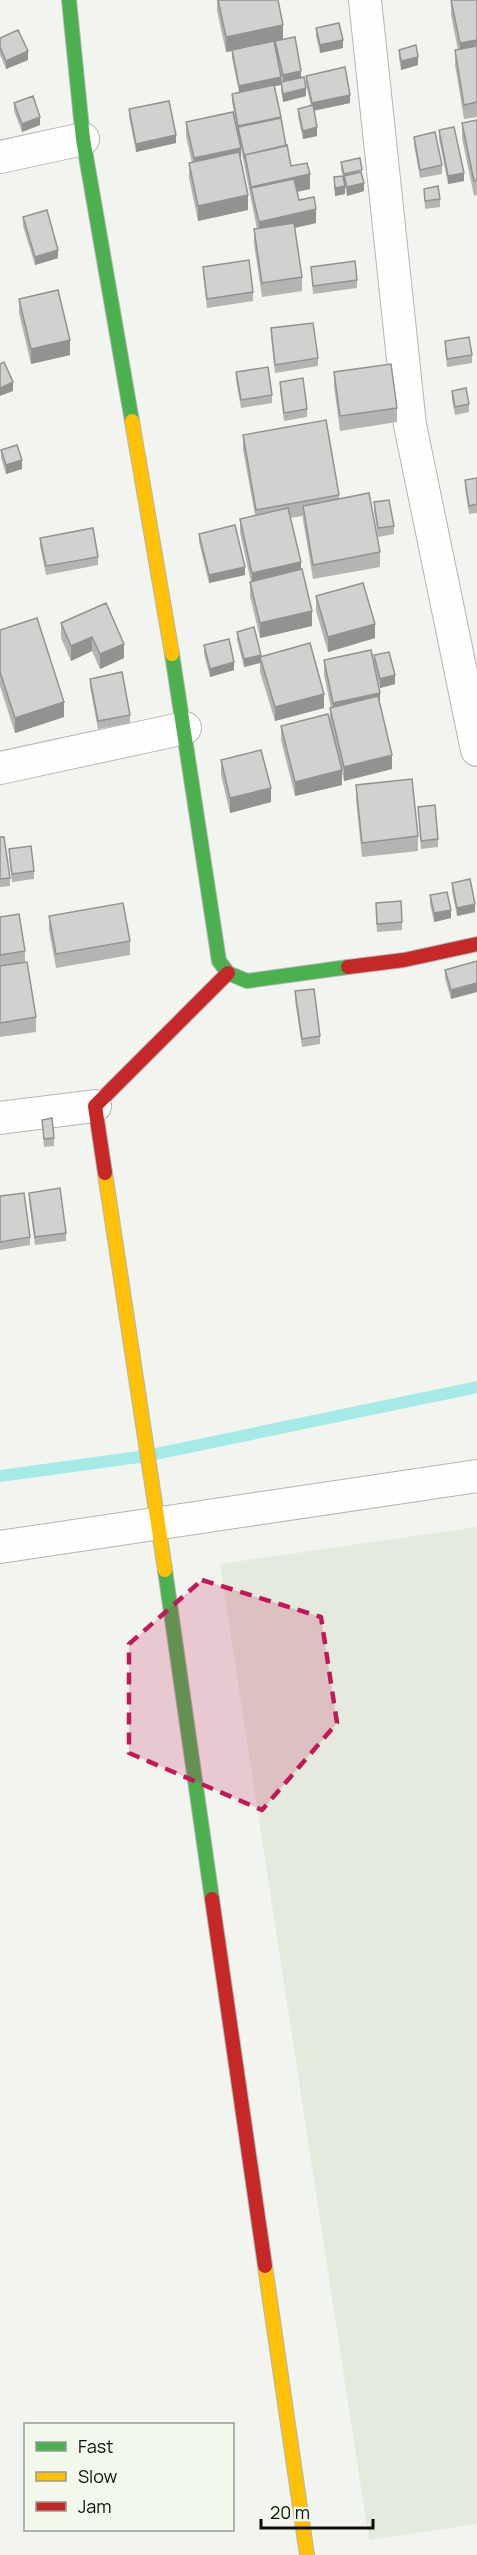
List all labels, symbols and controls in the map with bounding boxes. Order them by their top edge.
legend [24,2423,234,2531]
text: Fast [78,2434,113,2458]
text: Slow [78,2464,118,2488]
scale bar [261,2492,374,2530]
text: Jam [78,2494,112,2518]
text: 20 m [270,2500,310,2524]

